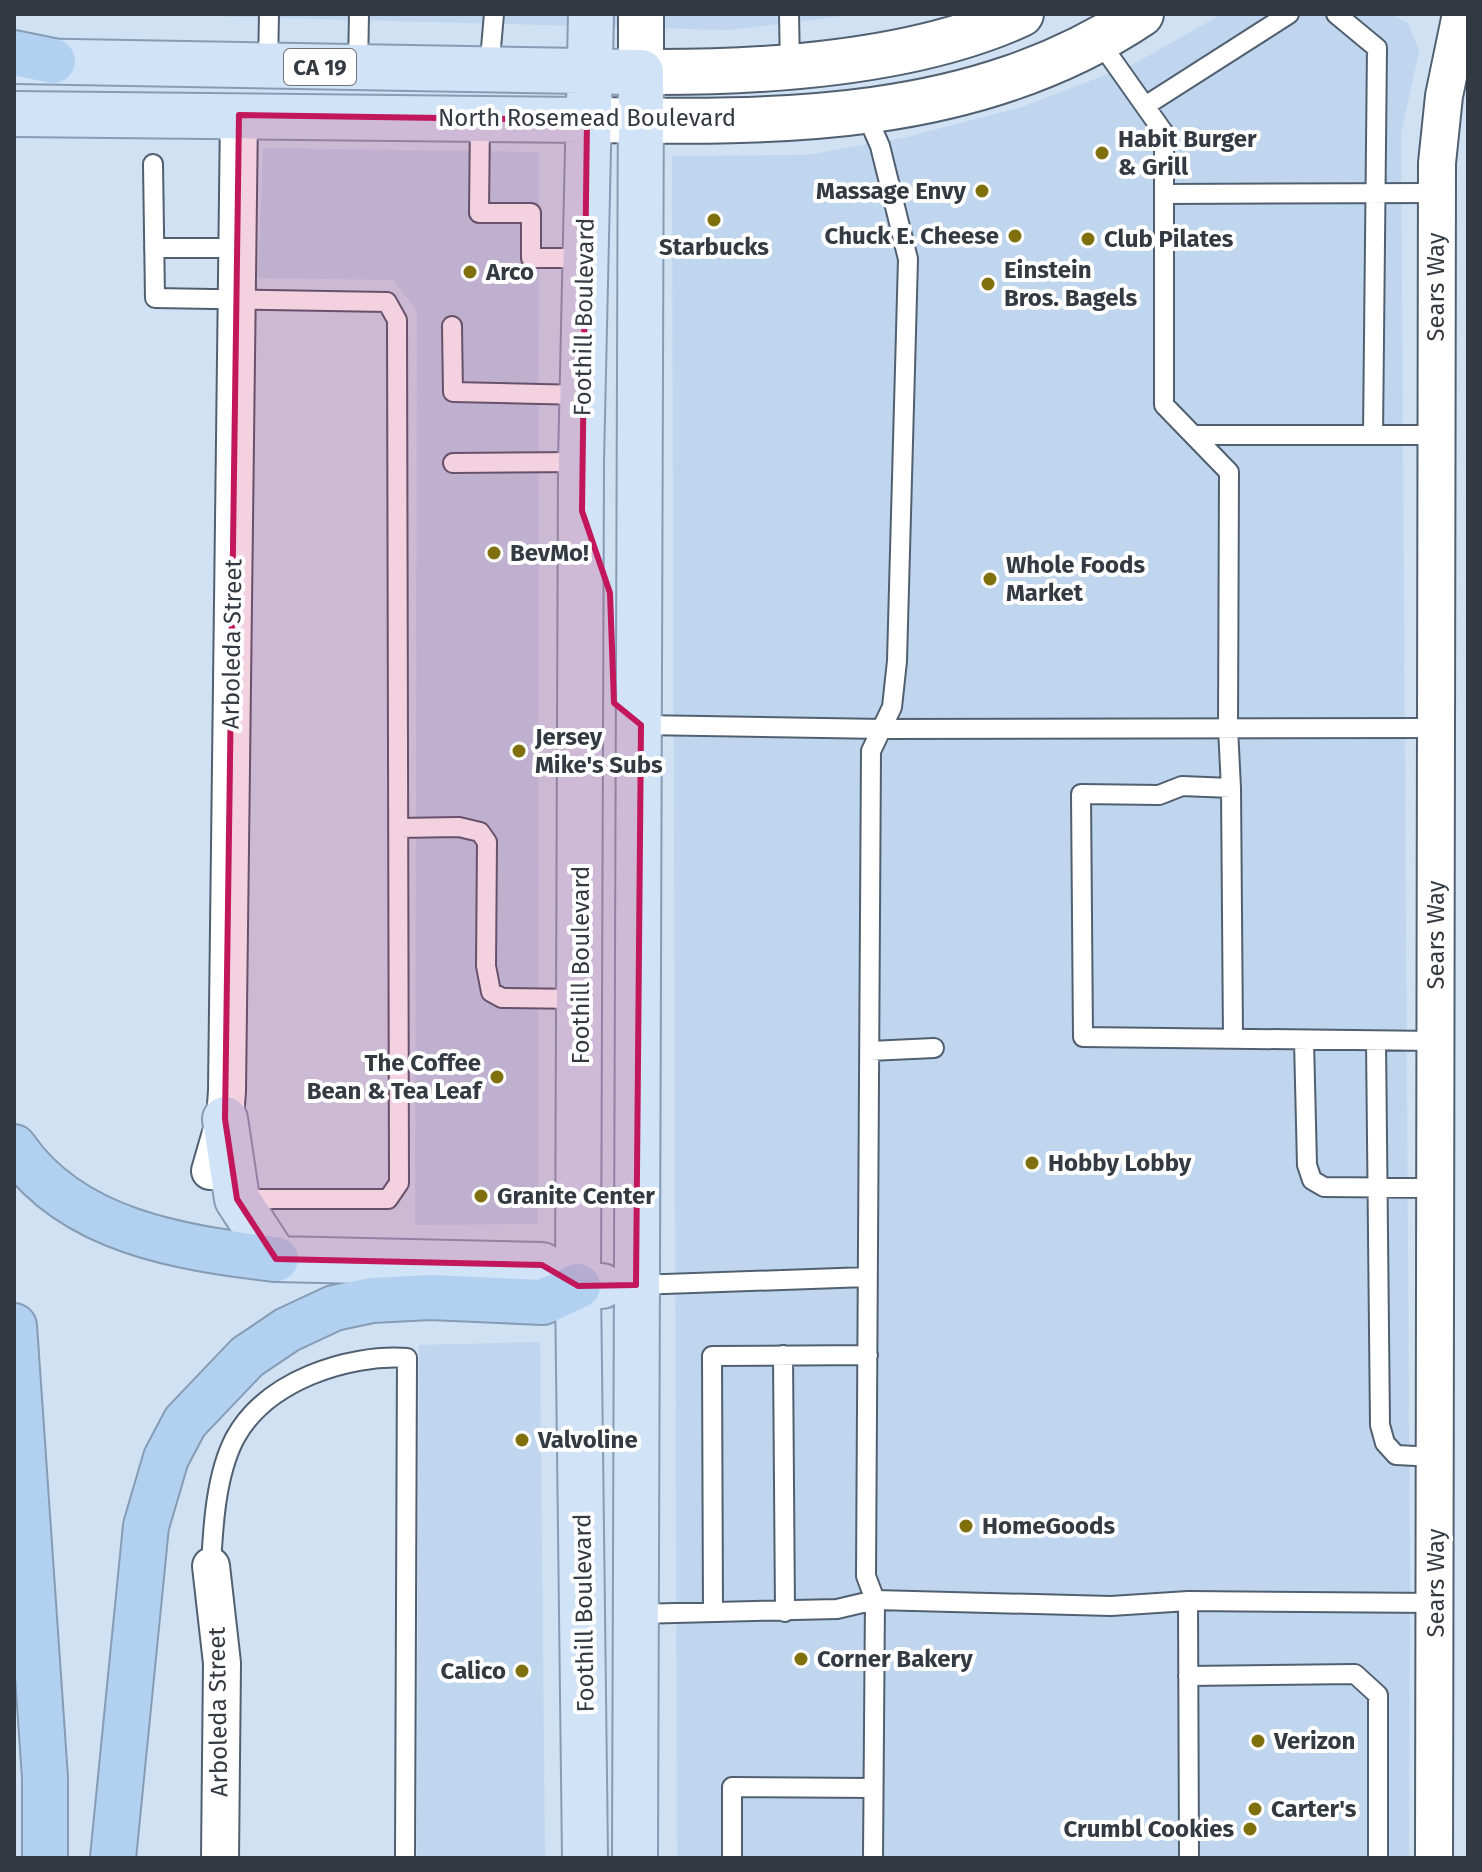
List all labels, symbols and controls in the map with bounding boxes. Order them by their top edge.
road number: CA 19 [284,49,356,85]
street label: North Rosemead Boulevard [438,104,736,132]
place label: Habit Burger & Grill [1118,125,1257,181]
marker: Habit Burger & Grill [1093,144,1111,162]
place label: Massage Envy [816,177,967,205]
marker: Massage Envy [973,182,991,200]
marker: Starbucks [705,211,723,229]
street label: Foothill Boulevard [568,217,600,417]
place label: Chuck E. Cheese [825,222,999,250]
place label: Club Pilates [1104,225,1234,253]
marker: Chuck E. Cheese [1006,227,1024,245]
marker: Club Pilates [1079,230,1097,248]
street label: Sears Way [1422,232,1450,342]
place label: Starbucks [659,233,769,261]
place label: Einstein Bros. Bagels [1004,256,1138,312]
place label: Arco [485,258,534,286]
marker: Arco [461,263,479,281]
marker: Einstein Bros. Bagels [979,275,997,293]
place label: BevMo! [510,539,589,567]
marker: BevMo! [485,544,503,562]
place label: Whole Foods Market [1006,551,1145,607]
street label: Arboleda Street [217,558,247,729]
marker: Whole Foods Market [981,570,999,588]
place label: Jersey Mike's Subs [534,723,663,779]
marker: Jersey Mike's Subs [510,742,528,760]
street label: Foothill Boulevard [567,866,595,1064]
street label: Sears Way [1422,880,1450,990]
place label: The Coffee Bean & Tea Leaf [307,1049,483,1105]
marker: The Coffee Bean & Tea Leaf [488,1068,506,1086]
place label: Hobby Lobby [1048,1149,1192,1177]
marker: Hobby Lobby [1023,1154,1041,1172]
place label: Granite Center [497,1182,655,1210]
marker: Granite Center [472,1187,490,1205]
place label: Valvoline [537,1426,638,1454]
marker: Valvoline [513,1431,531,1449]
place label: HomeGoods [982,1512,1115,1540]
street label: Foothill Boulevard [568,1513,600,1713]
marker: HomeGoods [957,1517,975,1535]
street label: Sears Way [1422,1528,1450,1638]
street label: Arboleda Street [203,1626,233,1797]
place label: Corner Bakery [817,1645,973,1673]
marker: Corner Bakery [792,1650,810,1668]
place label: Calico [441,1657,506,1685]
marker: Calico [513,1662,531,1680]
place label: Verizon [1273,1727,1355,1755]
marker: Verizon [1249,1732,1267,1750]
place label: Carter's [1271,1795,1357,1823]
marker: Carter's [1246,1800,1264,1818]
place label: Crumbl Cookies [1064,1815,1234,1843]
marker: Crumbl Cookies [1241,1820,1259,1838]

